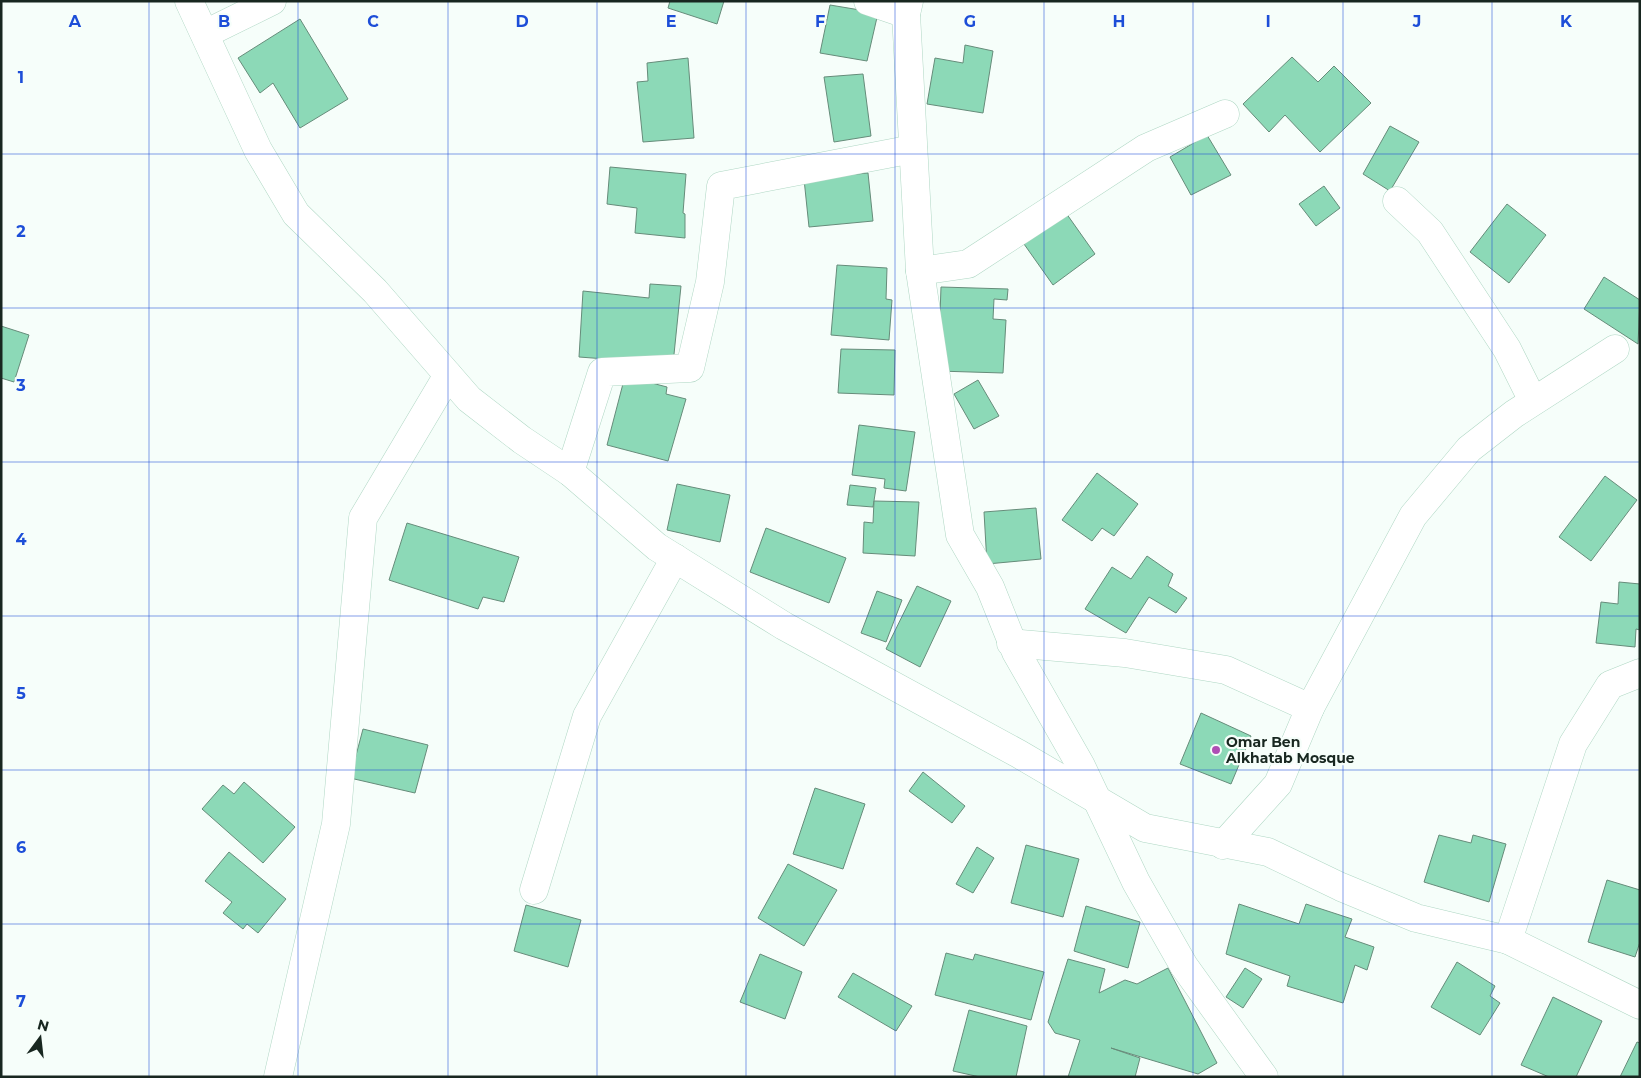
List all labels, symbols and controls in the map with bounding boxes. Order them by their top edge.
text: A [68,12,82,31]
text: B [218,12,230,31]
text: C [367,12,379,31]
text: D [515,12,529,31]
text: E [666,12,676,31]
text: F [815,12,825,31]
text: G [964,12,976,31]
text: H [1113,12,1125,31]
text: I [1265,12,1271,31]
text: J [1412,12,1421,31]
text: K [1560,12,1573,31]
text: 1 [18,68,24,87]
text: 2 [16,222,26,241]
text: 3 [15,376,26,395]
text: 4 [15,530,27,549]
text: 5 [16,684,26,703]
place label: Omar Ben Alkhatab Mosque [1225,733,1355,767]
marker: Omar Ben Alkhatab Mosque [1210,744,1222,756]
text: 6 [16,838,26,857]
text: 7 [16,992,26,1011]
north arrow [15,1013,65,1063]
text: N [36,1015,51,1036]

